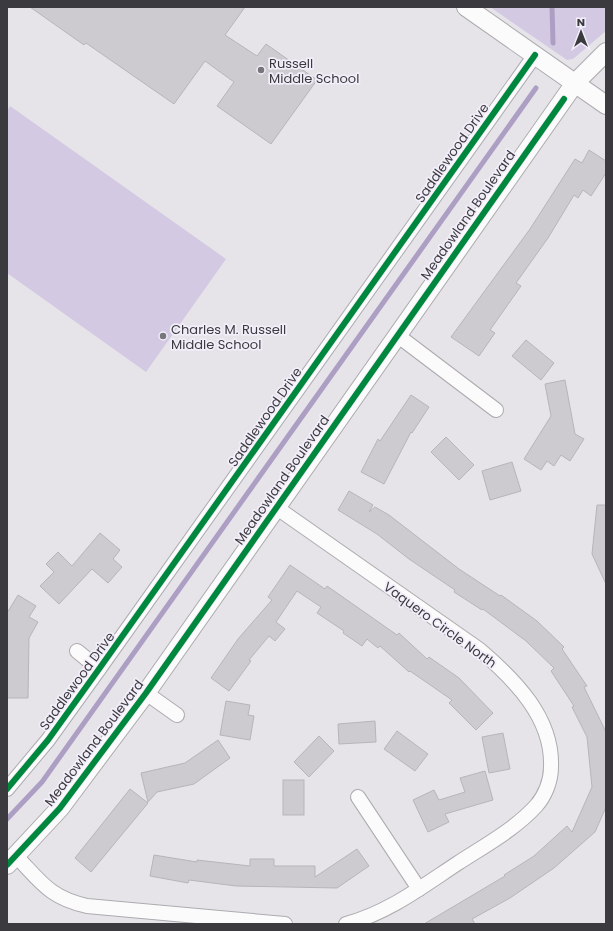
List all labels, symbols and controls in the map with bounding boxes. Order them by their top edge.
north arrow [561,12,601,52]
text: N [577,14,585,30]
place label: Russell Middle School [269,54,359,88]
marker: Russell Middle School [256,65,266,75]
street label: Saddlewood Drive [411,99,493,207]
street label: Meadowland Boulevard [416,146,520,284]
place label: Charles M. Russell Middle School [171,320,286,354]
marker: Charles M. Russell Middle School [158,331,168,341]
street label: Saddlewood Drive [224,363,306,471]
street label: Meadowland Boulevard [230,411,334,549]
street label: Vaquero Circle North [380,578,500,672]
street label: Saddlewood Drive [35,628,119,734]
street label: Meadowland Boulevard [40,676,148,810]

